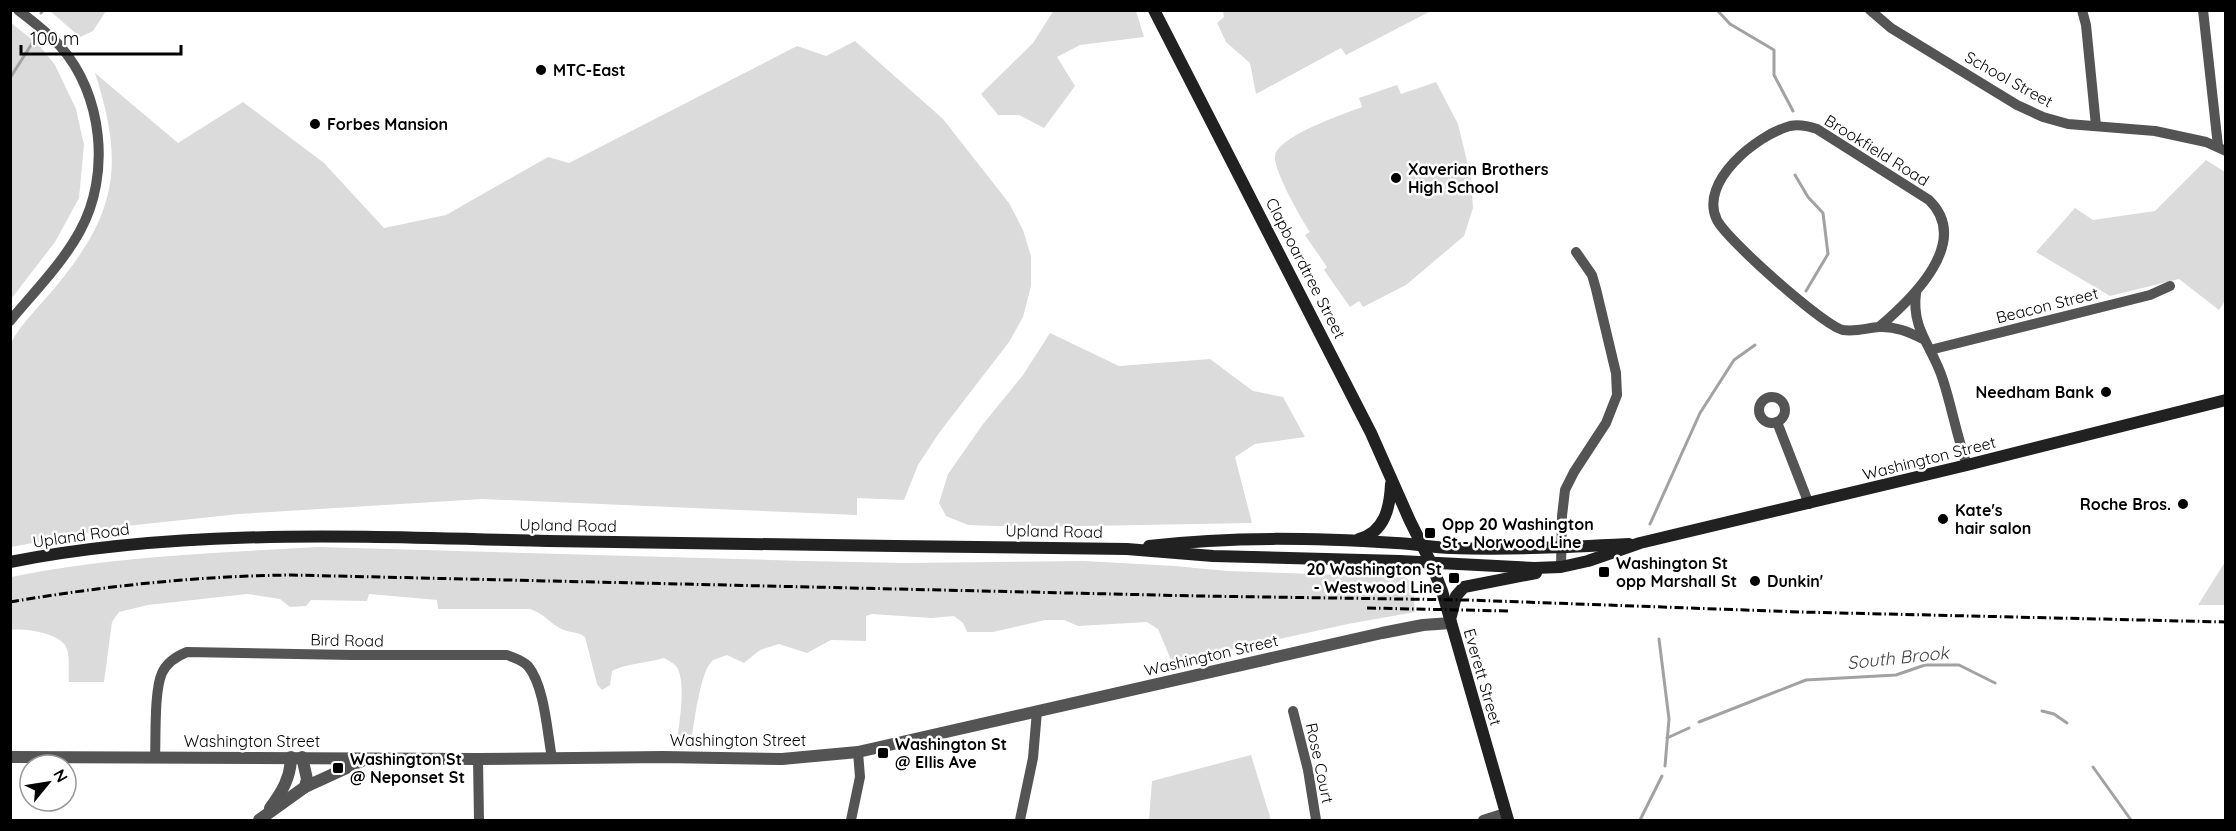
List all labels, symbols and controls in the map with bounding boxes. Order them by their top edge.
scale bar [21,18,182,56]
text: 100 m [30,27,79,50]
street label: School Street [1962,47,2056,111]
place label: MTC-East [553,60,626,80]
marker: MTC-East [534,63,548,77]
street label: Brookfield Road [1821,110,1933,190]
place label: Forbes Mansion [327,114,448,134]
marker: Forbes Mansion [308,117,322,131]
place label: Xaverian Brothers High School [1408,159,1549,197]
marker: Xaverian Brothers High School [1389,171,1403,185]
street label: Clapboardtree Street [1262,194,1350,342]
street label: Beacon Street [1994,283,2100,327]
place label: Needham Bank [1975,382,2094,402]
marker: Needham Bank [2099,385,2113,399]
street label: Washington Street [1860,432,1998,484]
place label: Roche Bros. [2080,494,2171,514]
marker: Roche Bros. [2176,497,2190,511]
place label: Kate's hair salon [1955,500,2031,538]
marker: Kate's hair salon [1936,512,1950,526]
street label: Upland Road [519,514,617,536]
place label: Opp 20 Washington St - Norwood Line [1442,514,1594,552]
street label: Upland Road [31,518,131,552]
street label: Upland Road [1005,520,1103,542]
marker: Opp 20 Washington St - Norwood Line [1423,526,1437,540]
place label: Washington St opp Marshall St [1616,553,1737,591]
place label: 20 Washington St - Westwood Line [1306,559,1442,597]
marker: Washington St opp Marshall St [1597,565,1611,579]
marker: 20 Washington St - Westwood Line [1447,571,1461,585]
place label: Dunkin' [1767,571,1823,591]
marker: Dunkin' [1748,574,1762,588]
street label: Everett Street [1460,626,1506,728]
street label: Bird Road [310,629,384,651]
street label: Washington Street [1142,630,1280,680]
water label: South Brook [1846,641,1951,674]
street label: Rose Court [1302,721,1338,805]
street label: Washington Street [670,730,806,750]
street label: Washington Street [184,731,320,751]
place label: Washington St @ Ellis Ave [895,734,1007,772]
marker: Washington St @ Ellis Ave [876,746,890,760]
place label: Washington St @ Neponset St [350,749,465,787]
north arrow [18,753,78,813]
marker: Washington St @ Neponset St [331,761,345,775]
text: N [49,765,73,786]

